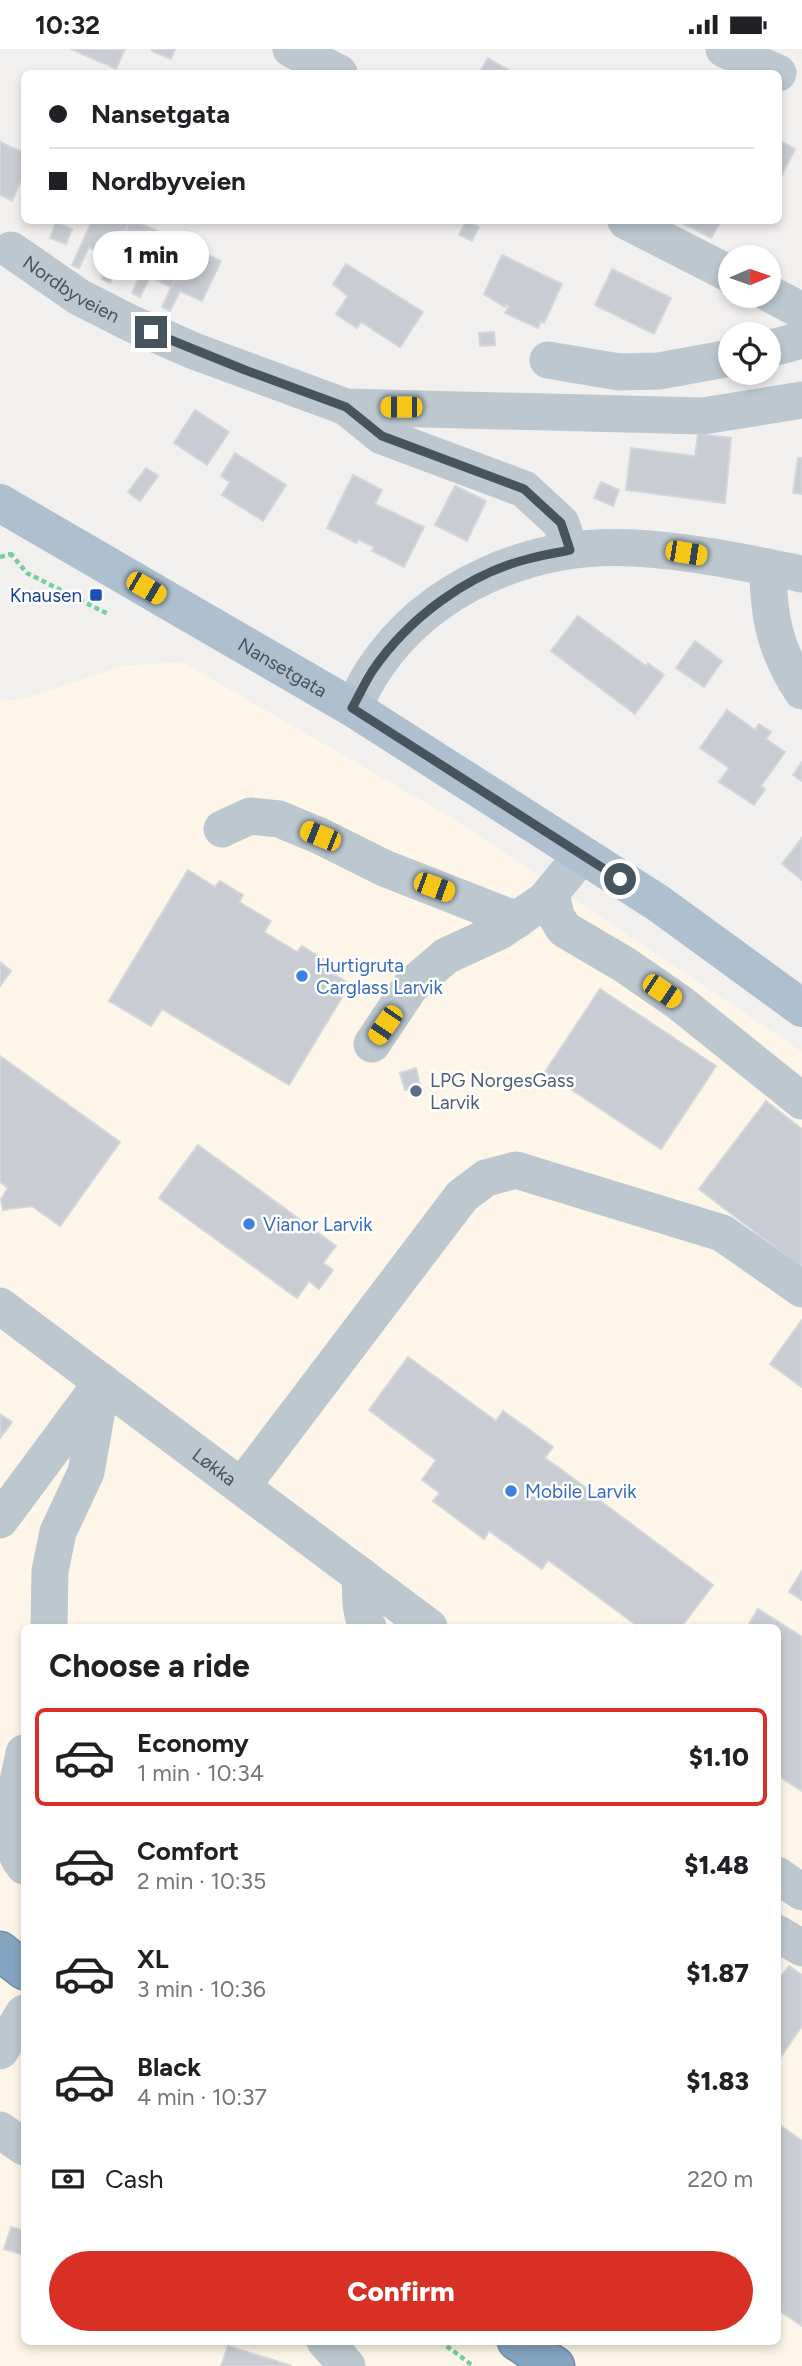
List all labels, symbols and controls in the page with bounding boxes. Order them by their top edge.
text: 10:32 [35,9,100,41]
text: Nansetgata [91,98,230,130]
text: Nordbyveien [91,165,246,197]
callout: 1 min [93,231,209,279]
text: 1 min [124,241,178,269]
north arrow [718,245,780,308]
map controls [718,245,781,385]
street label: Nordbyveien [19,250,124,327]
route end [135,316,167,348]
button: locate [718,322,781,385]
car [381,397,423,418]
car [664,539,709,567]
car [123,568,170,608]
place label: Knausen [10,584,82,607]
marker: Knausen [88,587,104,603]
street label: Nansetgata [234,632,331,702]
car [297,818,344,854]
route start [604,863,636,895]
car [411,870,458,904]
place label: Hurtigruta Carglass Larvik [316,954,444,999]
marker: Hurtigruta Carglass Larvik [294,968,310,984]
car [639,971,686,1011]
car [365,1002,406,1048]
place label: LPG NorgesGass Larvik [430,1069,575,1114]
marker: LPG NorgesGass Larvik [408,1083,424,1099]
place label: Vianor Larvik [263,1213,373,1236]
marker: Vianor Larvik [241,1216,257,1232]
street label: Løkka [188,1443,241,1490]
place label: Mobile Larvik [525,1480,637,1503]
marker: Mobile Larvik [503,1483,519,1499]
text: Choose a ride [49,1647,250,1685]
icon: car [53,1726,116,1789]
text: Economy [137,1727,249,1759]
text: $1.10 [689,1741,749,1773]
text: 1 min · 10:34 [137,1759,264,1787]
icon: car [53,1834,116,1897]
text: Comfort [137,1835,239,1867]
text: $1.48 [684,1849,749,1881]
text: 2 min · 10:35 [137,1867,266,1895]
icon: car [53,1942,116,2005]
text: XL [137,1943,169,1975]
text: $1.87 [686,1957,749,1989]
text: 3 min · 10:36 [137,1975,266,2003]
icon: car [53,2050,116,2113]
text: Black [137,2051,201,2083]
text: $1.83 [686,2065,749,2097]
text: 4 min · 10:37 [137,2083,267,2111]
icon: cash [49,2160,87,2198]
text: Cash [105,2163,164,2195]
text: 220 m [687,2165,753,2193]
button: Confirm [49,2251,753,2331]

